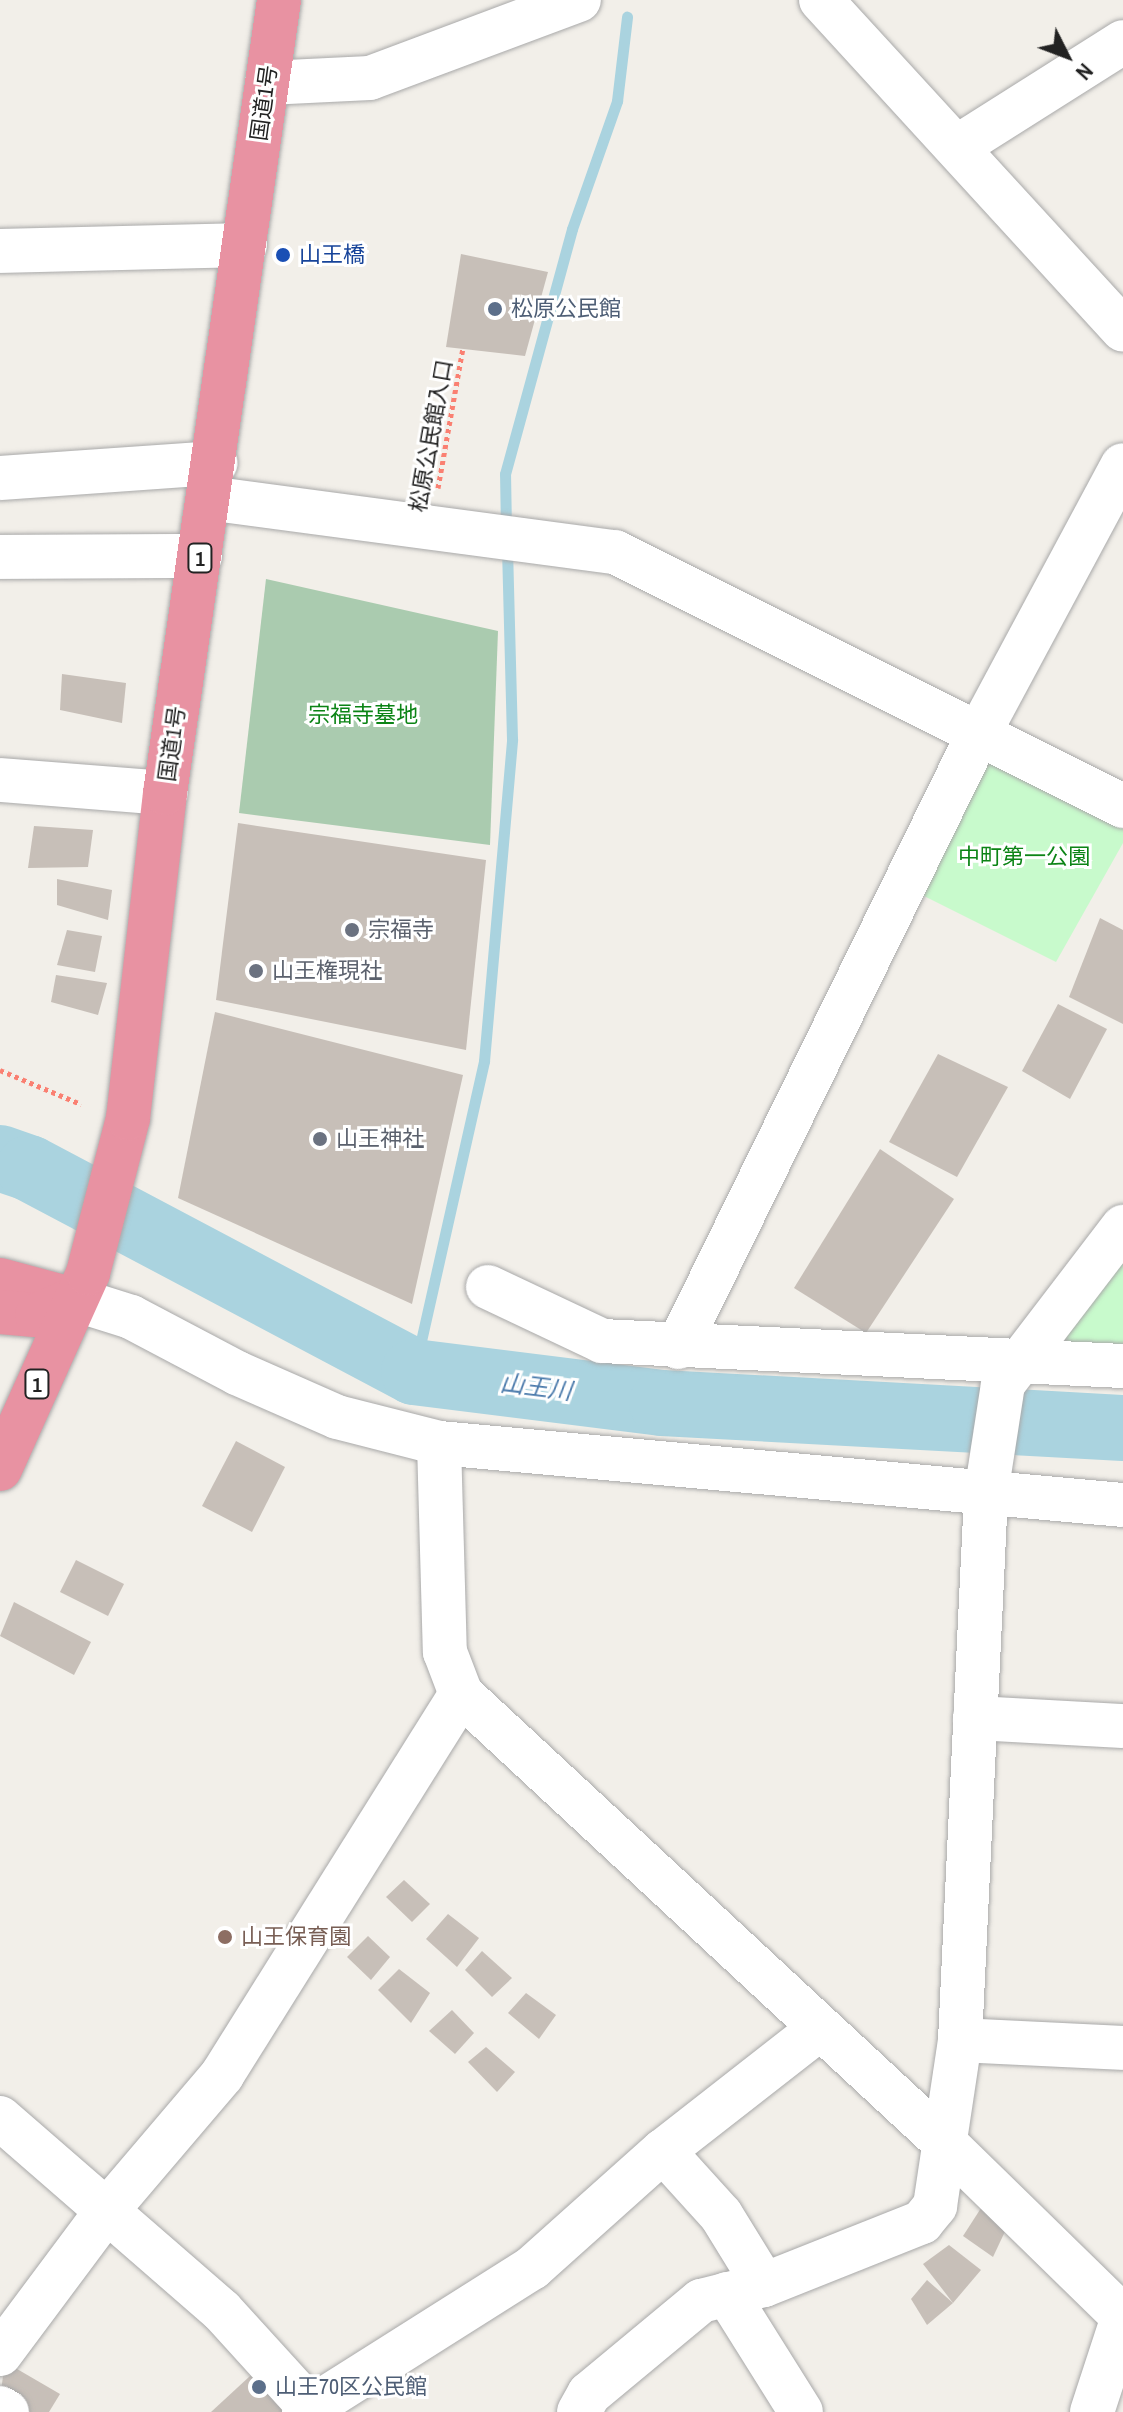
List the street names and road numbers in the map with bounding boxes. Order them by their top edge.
street label: 国道1号 [246,64,282,142]
street label: 松原公民館入口 [405,358,457,514]
road number: 1 [186,542,214,574]
street label: 国道1号 [154,705,190,783]
road number: 1 [23,1368,51,1400]

